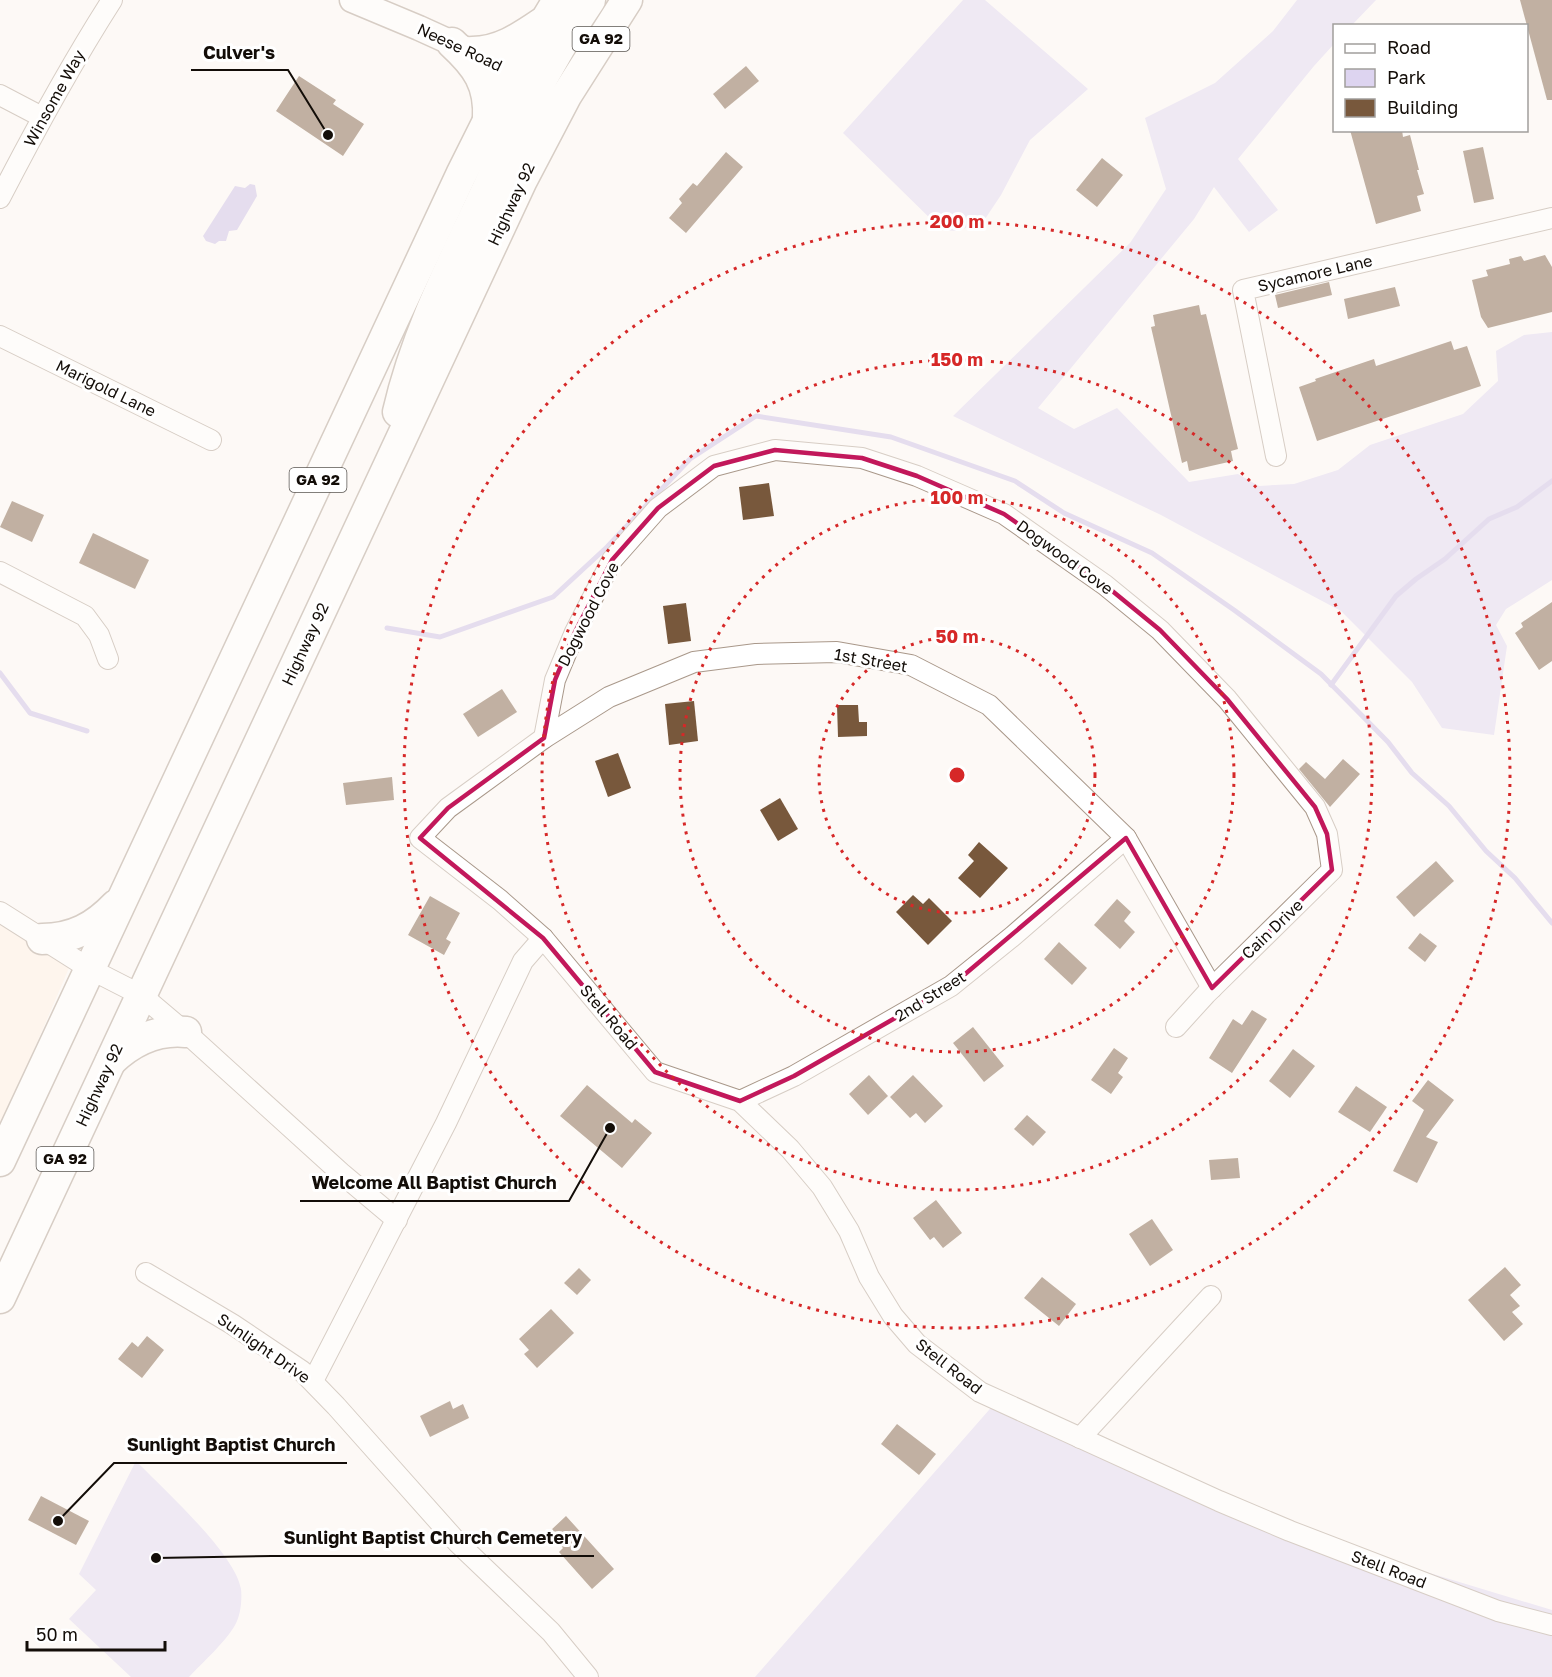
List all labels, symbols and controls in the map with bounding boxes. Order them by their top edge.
street label: Neese Road [414,19,506,75]
legend [1333,24,1528,132]
road number: GA 92 [572,27,630,51]
callout: Culver's [191,34,288,70]
text: Road [1387,36,1431,58]
text: Culver's [203,41,275,63]
street label: Winsome Way [19,46,89,150]
text: Park [1387,66,1426,88]
text: Building [1387,96,1458,118]
street label: Highway 92 [483,159,539,249]
text: 200 m [930,210,984,232]
street label: Sycamore Lane [1256,250,1374,296]
text: 150 m [931,348,983,370]
street label: Marigold Lane [53,355,159,421]
road number: GA 92 [290,468,346,492]
text: 100 m [931,486,983,508]
street label: Dogwood Cove [1013,515,1117,599]
street label: Dogwood Cove [553,558,623,670]
street label: Highway 92 [277,599,333,689]
text: 50 m [936,625,978,647]
street label: 1st Street [833,644,909,676]
centre of rings [947,765,967,785]
street label: Cain Drive [1237,895,1307,963]
street label: 2nd Street [891,966,969,1026]
street label: Stell Road [576,980,642,1054]
street label: Highway 92 [71,1040,127,1130]
road number: GA 92 [36,1147,94,1171]
callout: Welcome All Baptist Church [300,1165,569,1201]
text: Welcome All Baptist Church [311,1171,557,1193]
street label: Sunlight Drive [214,1309,314,1387]
street label: Stell Road [912,1334,986,1398]
callout: Sunlight Baptist Church [114,1427,347,1463]
text: Sunlight Baptist Church [127,1433,335,1455]
callout: Sunlight Baptist Church Cemetery [272,1520,594,1556]
text: Sunlight Baptist Church Cemetery [284,1526,583,1548]
street label: Stell Road [1349,1546,1429,1592]
scale bar [27,1614,165,1652]
text: 50 m [36,1623,78,1645]

